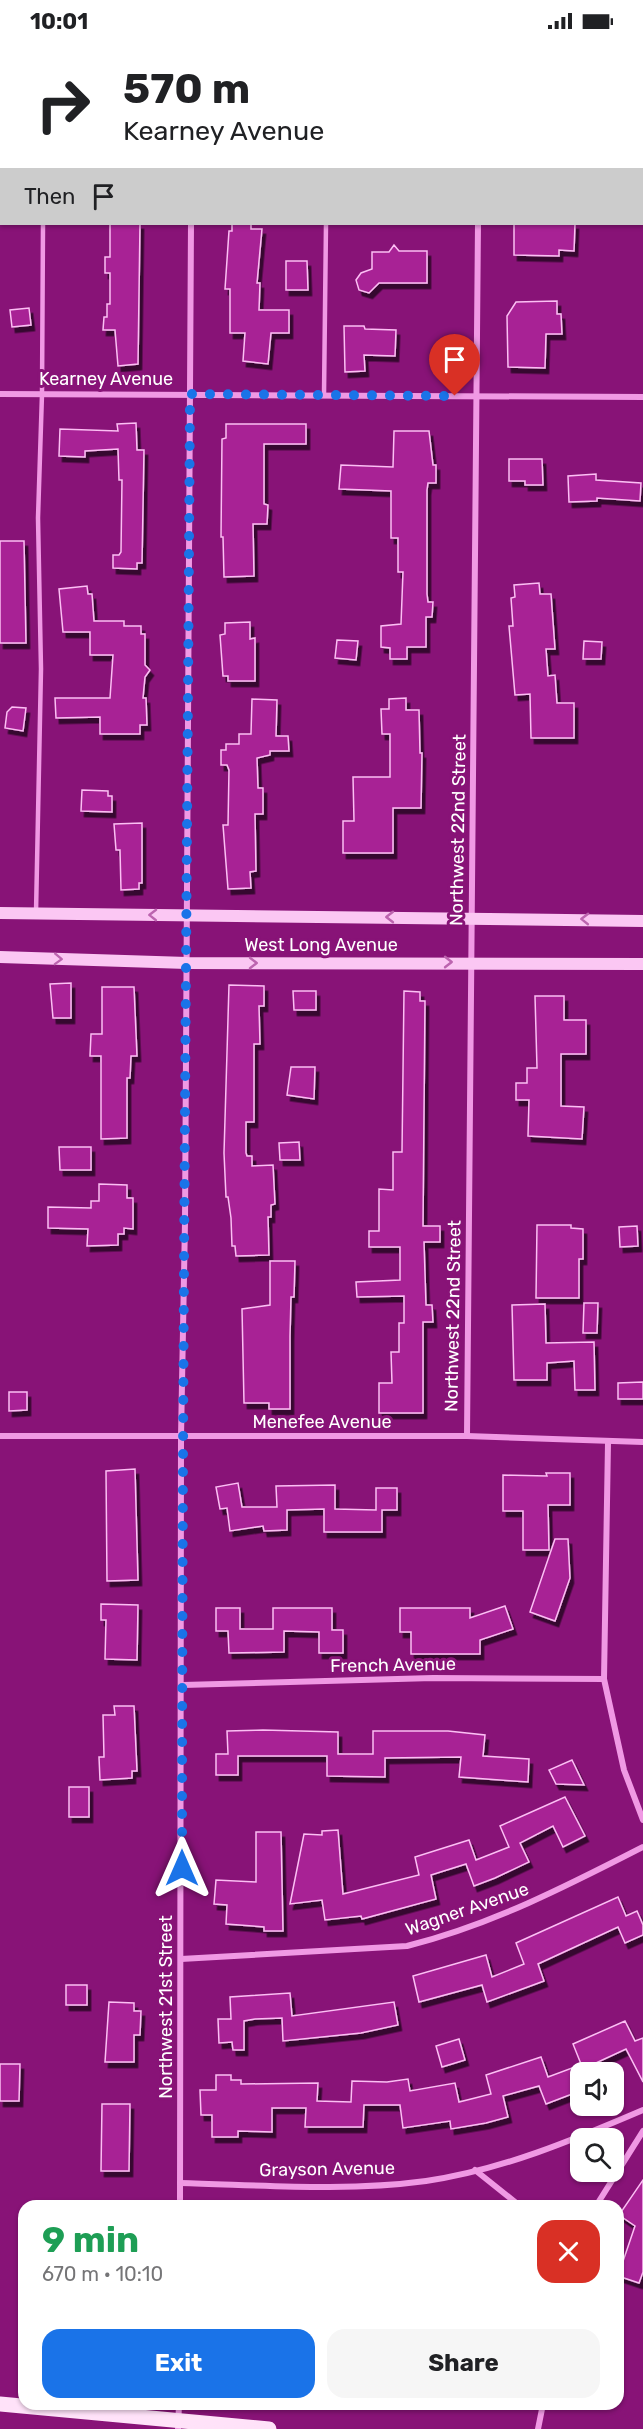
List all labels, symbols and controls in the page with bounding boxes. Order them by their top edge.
text: 10:01 [30,8,88,35]
text: 570 m [123,64,250,114]
icon: right [24,66,102,144]
text: Kearney Avenue [123,115,324,147]
icon: arrive [87,180,120,213]
text: Then [24,183,75,210]
pin [429,334,480,396]
icon: arrive [438,343,471,376]
street label: Kearney Avenue [39,368,173,390]
street label: Northwest 22nd Street [445,734,471,926]
one-way arrow [148,908,157,921]
one-way arrow [385,911,394,923]
one-way arrow [580,913,589,926]
street label: West Long Avenue [244,934,398,956]
one-way arrow [54,953,63,965]
one-way arrow [444,956,453,968]
one-way arrow [249,957,258,969]
street label: Northwest 22nd Street [440,1220,466,1412]
street label: Menefee Avenue [252,1411,392,1433]
street label: French Avenue [330,1653,456,1677]
position arrow [150,1836,214,1900]
street label: Wagner Avenue [402,1878,532,1940]
street label: Northwest 21st Street [155,1915,177,2099]
map controls [570,2062,624,2182]
button: sound [570,2062,624,2116]
button: search [570,2128,624,2182]
street label: Grayson Avenue [259,2157,395,2181]
text: 9 min [42,2218,139,2261]
button: close [537,2220,600,2283]
text: 670 m · 10:10 [42,2262,163,2286]
button: Exit [42,2329,315,2398]
button: Share [327,2329,600,2398]

